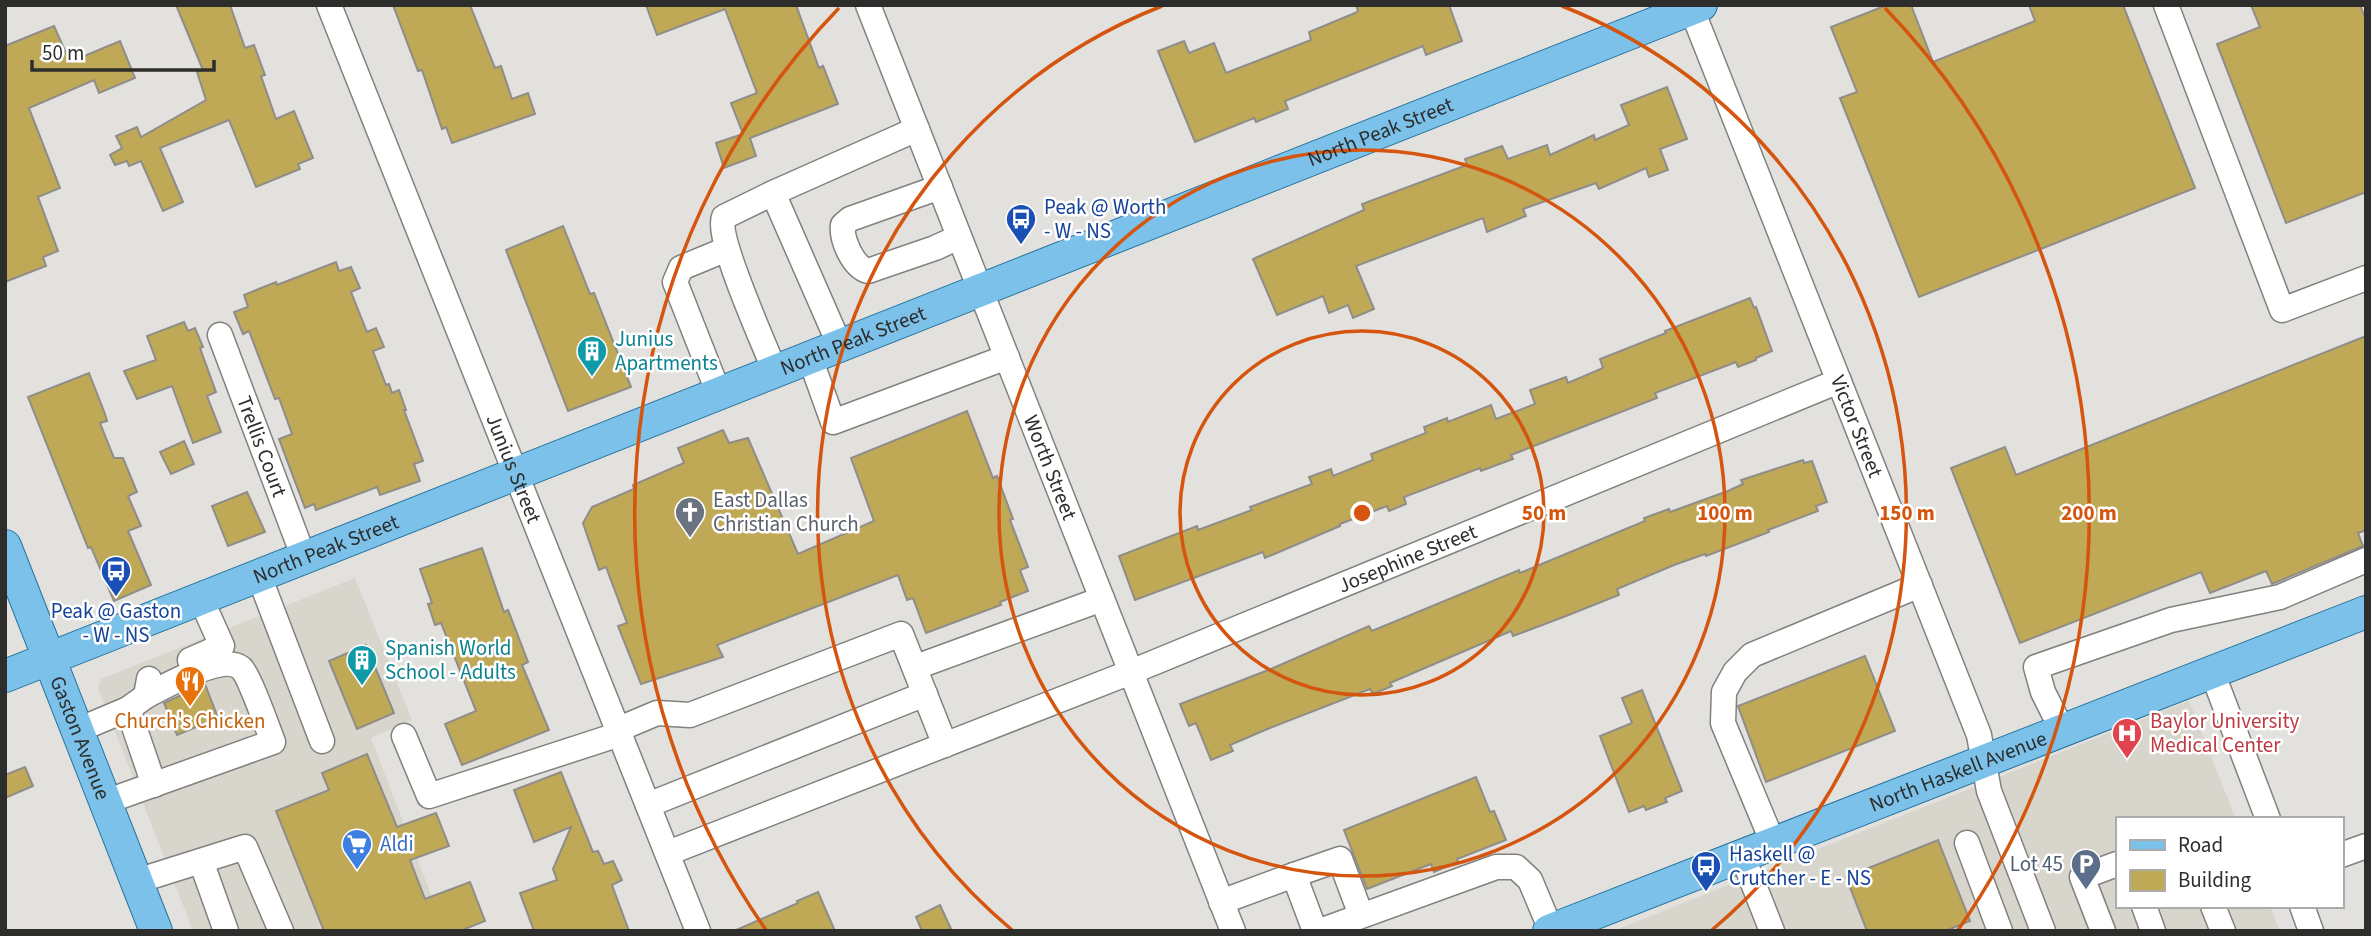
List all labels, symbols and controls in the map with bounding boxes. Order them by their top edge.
scale bar [32,28,214,72]
text: 50 m [42,38,84,68]
street label: North Peak Street [1303,90,1458,174]
place label: Peak @ Worth - W - NS [1044,192,1166,246]
bus stop icon: Peak @ Worth - W - NS [1004,202,1038,246]
street label: North Peak Street [776,298,930,383]
place label: Junius Apartments [615,324,718,378]
building icon: Junius Apartments [575,334,609,378]
street label: Victor Street [1823,371,1891,482]
street label: Trellis Court [229,392,295,501]
street label: Junius Street [478,409,549,528]
street label: Worth Street [1016,410,1084,524]
place label: East Dallas Christian Church [713,485,859,539]
church icon: East Dallas Christian Church [673,495,707,539]
text: 50 m [1522,498,1566,528]
text: 100 m [1697,498,1753,528]
text: 150 m [1879,498,1935,528]
text: 200 m [2061,498,2117,528]
centre of rings [1350,501,1374,525]
street label: North Peak Street [248,507,403,591]
street label: Josephine Street [1333,516,1481,600]
bus stop icon: Peak @ Gaston - W - NS [99,554,133,598]
place label: Peak @ Gaston - W - NS [51,596,181,650]
place label: Spanish World School - Adults [385,633,516,687]
building icon: Spanish World School - Adults [345,643,379,687]
restaurant icon: Church's Chicken [173,664,207,708]
street label: Gaston Avenue [42,671,118,804]
place label: Church's Chicken [115,706,265,736]
place label: Baylor University Medical Center [2150,706,2300,760]
hospital icon: Baylor University Medical Center [2110,716,2144,760]
street label: North Haskell Avenue [1865,723,2051,820]
legend [2116,817,2343,908]
supermarket icon: Aldi [340,827,374,871]
place label: Aldi [380,829,414,859]
text: Road [2178,830,2223,860]
place label: Haskell @ Crutcher - E - NS [1729,839,1871,893]
parking icon: Lot 45 [2069,847,2103,891]
bus stop icon: Haskell @ Crutcher - E - NS [1689,849,1723,893]
place label: Lot 45 [2010,849,2063,879]
text: Building [2178,865,2252,895]

